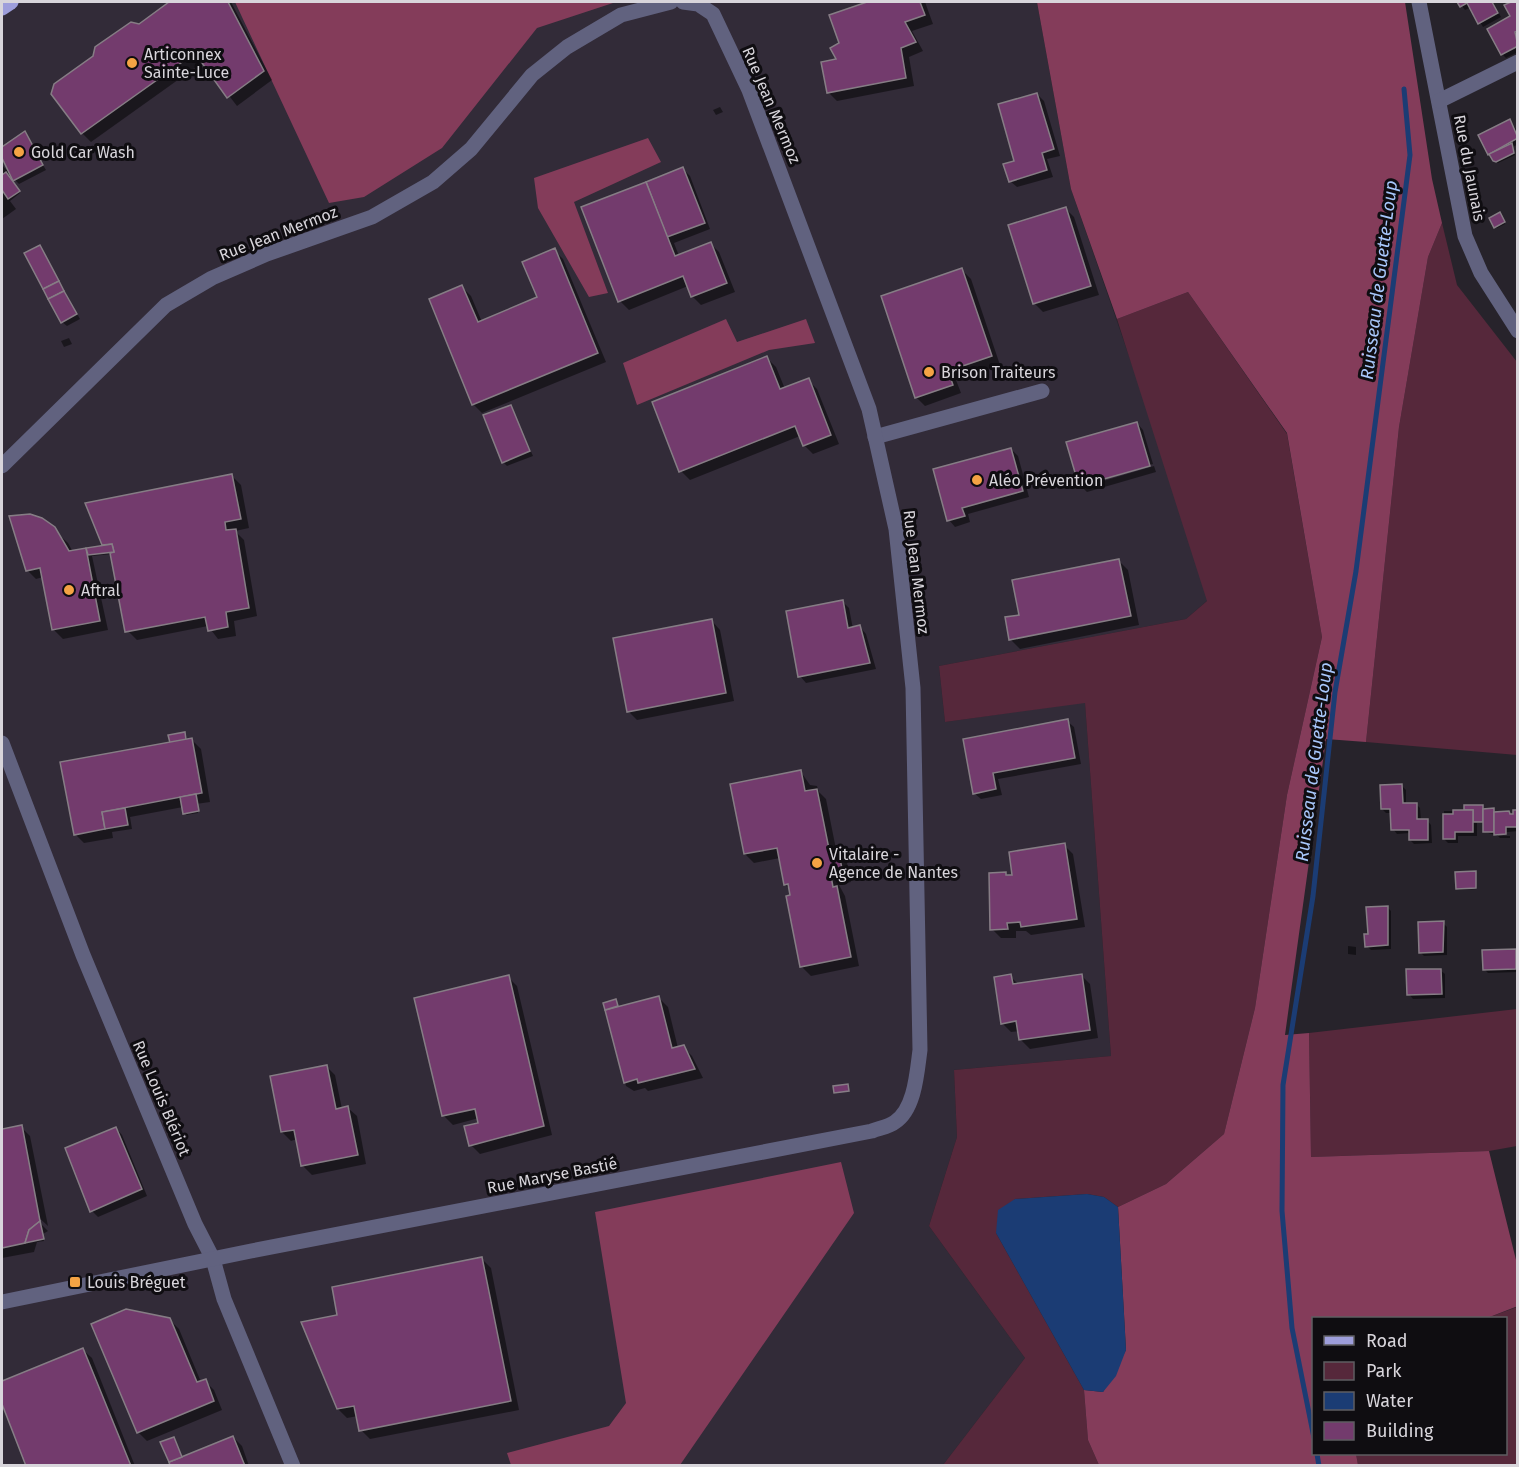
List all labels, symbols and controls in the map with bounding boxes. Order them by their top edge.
street label: Rue Jean Mermoz [738,44,805,166]
place label: Articonnex Sainte-Luce [144,45,229,82]
marker: Articonnex Sainte-Luce [125,56,139,70]
street label: Rue du Jaunais [1450,113,1489,223]
place label: Gold Car Wash [31,143,135,162]
marker: Gold Car Wash [12,145,26,159]
water label: Ruisseau de Guette-Loup [1356,179,1402,381]
street label: Rue Jean Mermoz [216,202,340,265]
place label: Brison Traiteurs [941,363,1055,382]
marker: Brison Traiteurs [922,365,936,379]
place label: Aléo Prévention [989,471,1103,490]
marker: Aléo Prévention [970,473,984,487]
street label: Rue Jean Mermoz [899,509,934,635]
place label: Aftral [81,581,120,600]
marker: Aftral [62,583,76,597]
water label: Ruisseau de Guette-Loup [1291,661,1337,863]
place label: Vitalaire - Agence de Nantes [829,845,958,882]
marker: Vitalaire - Agence de Nantes [810,856,824,870]
street label: Rue Louis Blériot [129,1038,194,1159]
street label: Rue Maryse Bastié [485,1154,619,1197]
place label: Louis Bréguet [87,1273,186,1292]
marker: Louis Bréguet [68,1275,82,1289]
legend [1312,1317,1507,1455]
text: Road [1366,1330,1408,1352]
text: Park [1366,1360,1402,1382]
text: Water [1366,1390,1413,1412]
text: Building [1366,1420,1434,1442]

